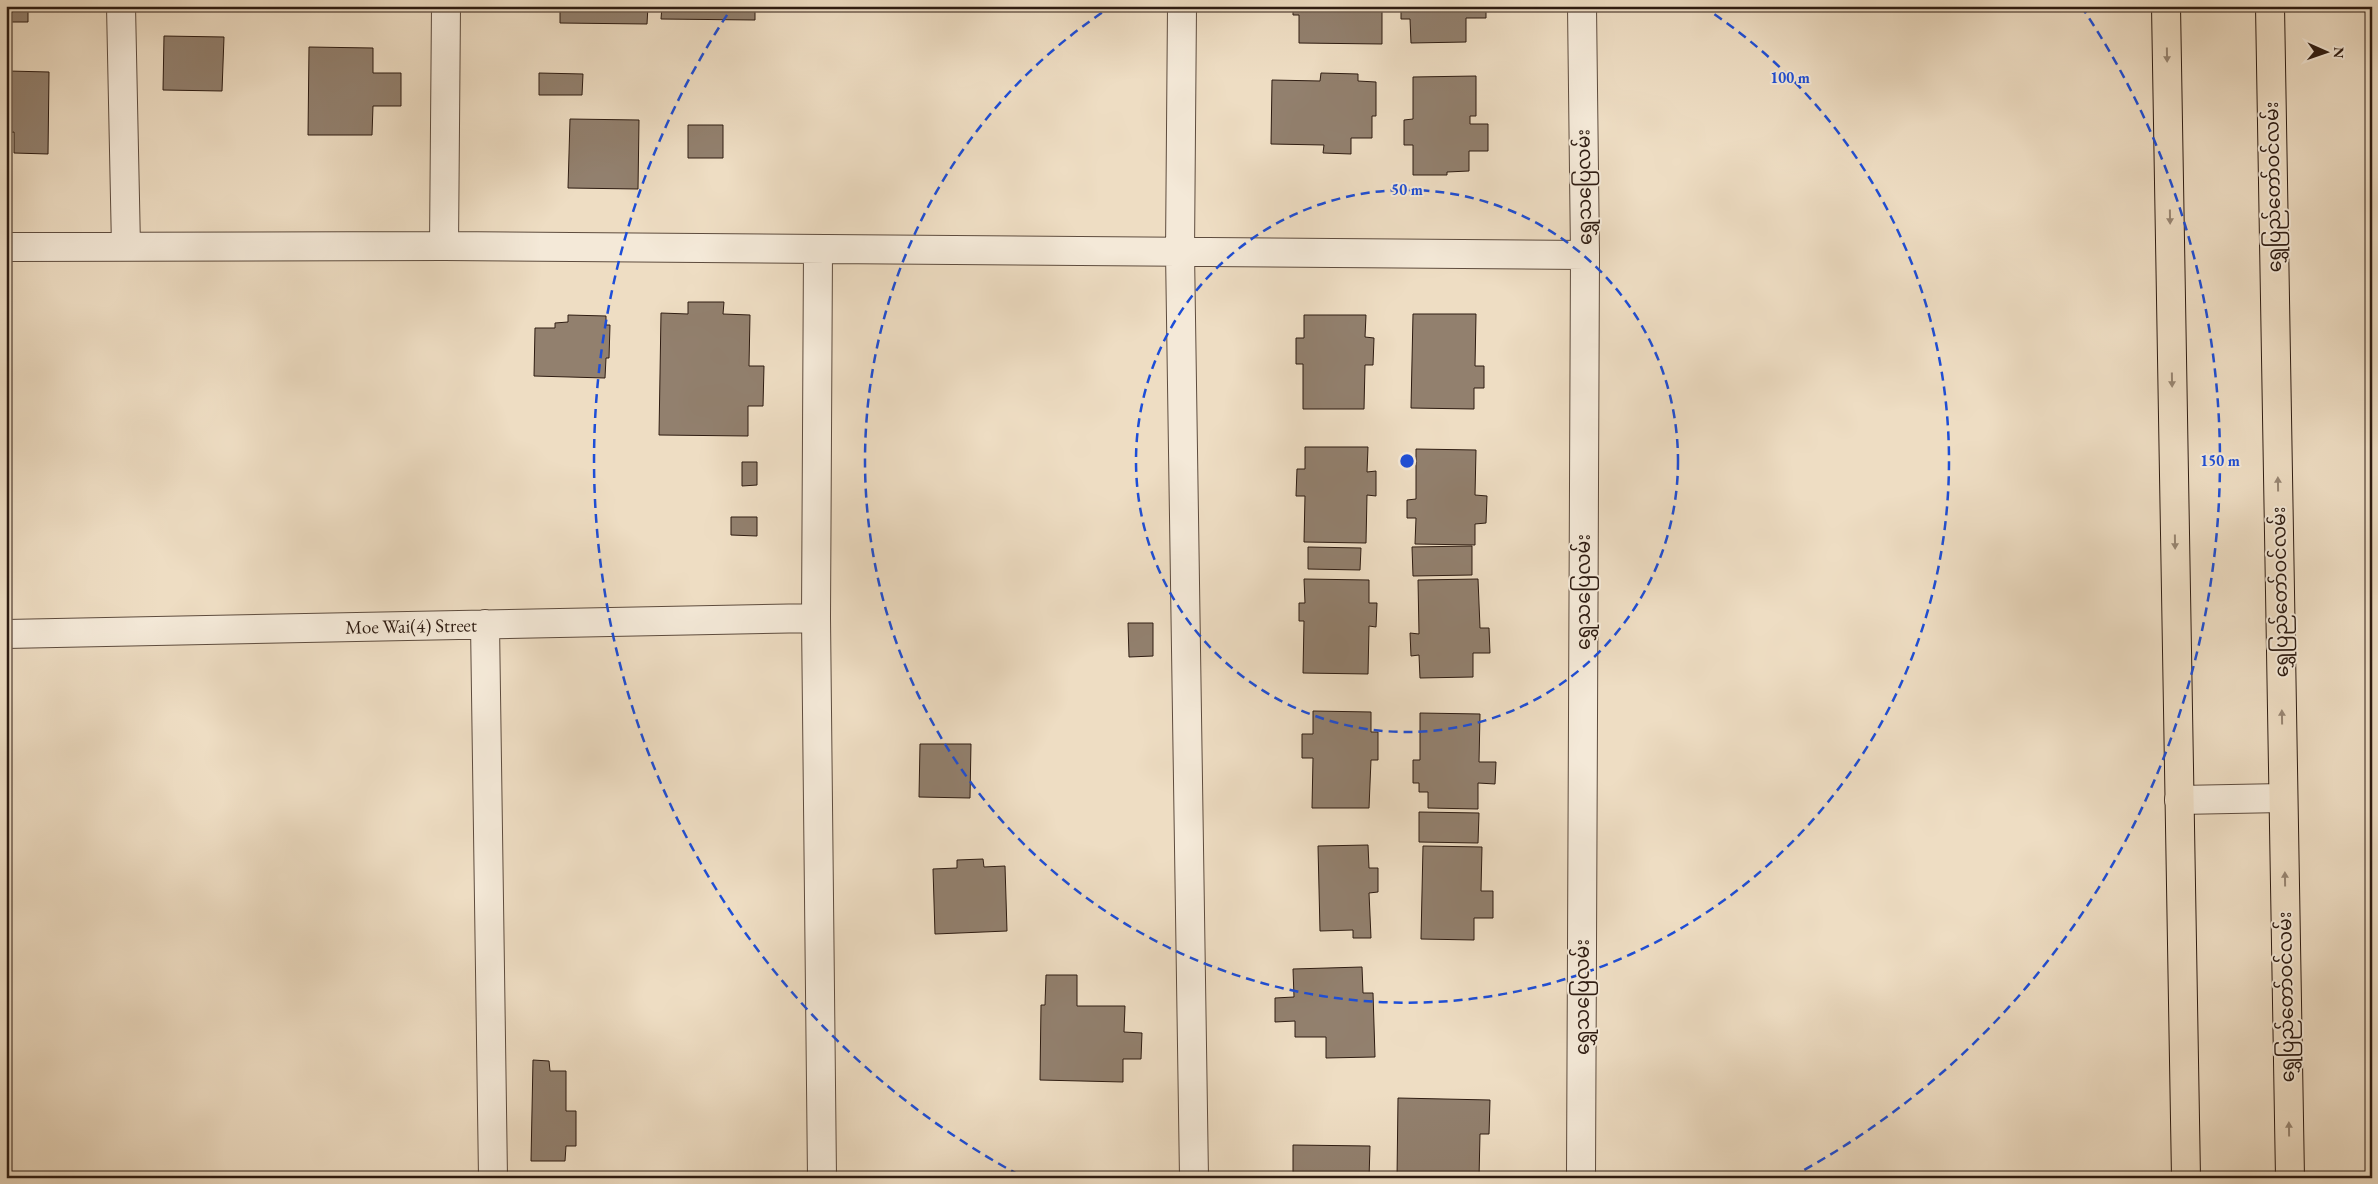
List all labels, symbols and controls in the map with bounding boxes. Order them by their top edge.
north arrow [2300,28,2350,78]
text: N [2330,46,2348,59]
one-way arrow [2163,47,2171,63]
text: 100 m [1770,68,1810,87]
street label: ရွှေပြည်တော်ဝင်လမ်း [2257,101,2290,273]
street label: ရွှေသပြေလမ်း [1568,129,1601,245]
text: 50 m [1391,180,1423,199]
one-way arrow [2166,210,2174,226]
one-way arrow [2169,372,2177,388]
text: 150 m [2200,451,2240,470]
centre of rings [1398,452,1416,470]
one-way arrow [2274,476,2282,492]
street label: ရွှေပြည်တော်ဝင်လမ်း [2264,506,2297,678]
street label: ရွှေသပြေလမ်း [1569,534,1599,650]
one-way arrow [2171,535,2179,551]
street label: Moe Wai(4) Street [345,612,477,640]
one-way arrow [2278,708,2286,724]
one-way arrow [2280,871,2288,887]
street label: ရွှေပြည်တော်ဝင်လမ်း [2270,911,2303,1083]
street label: ရွှေသပြေလမ်း [1568,939,1598,1055]
one-way arrow [2285,1121,2293,1137]

